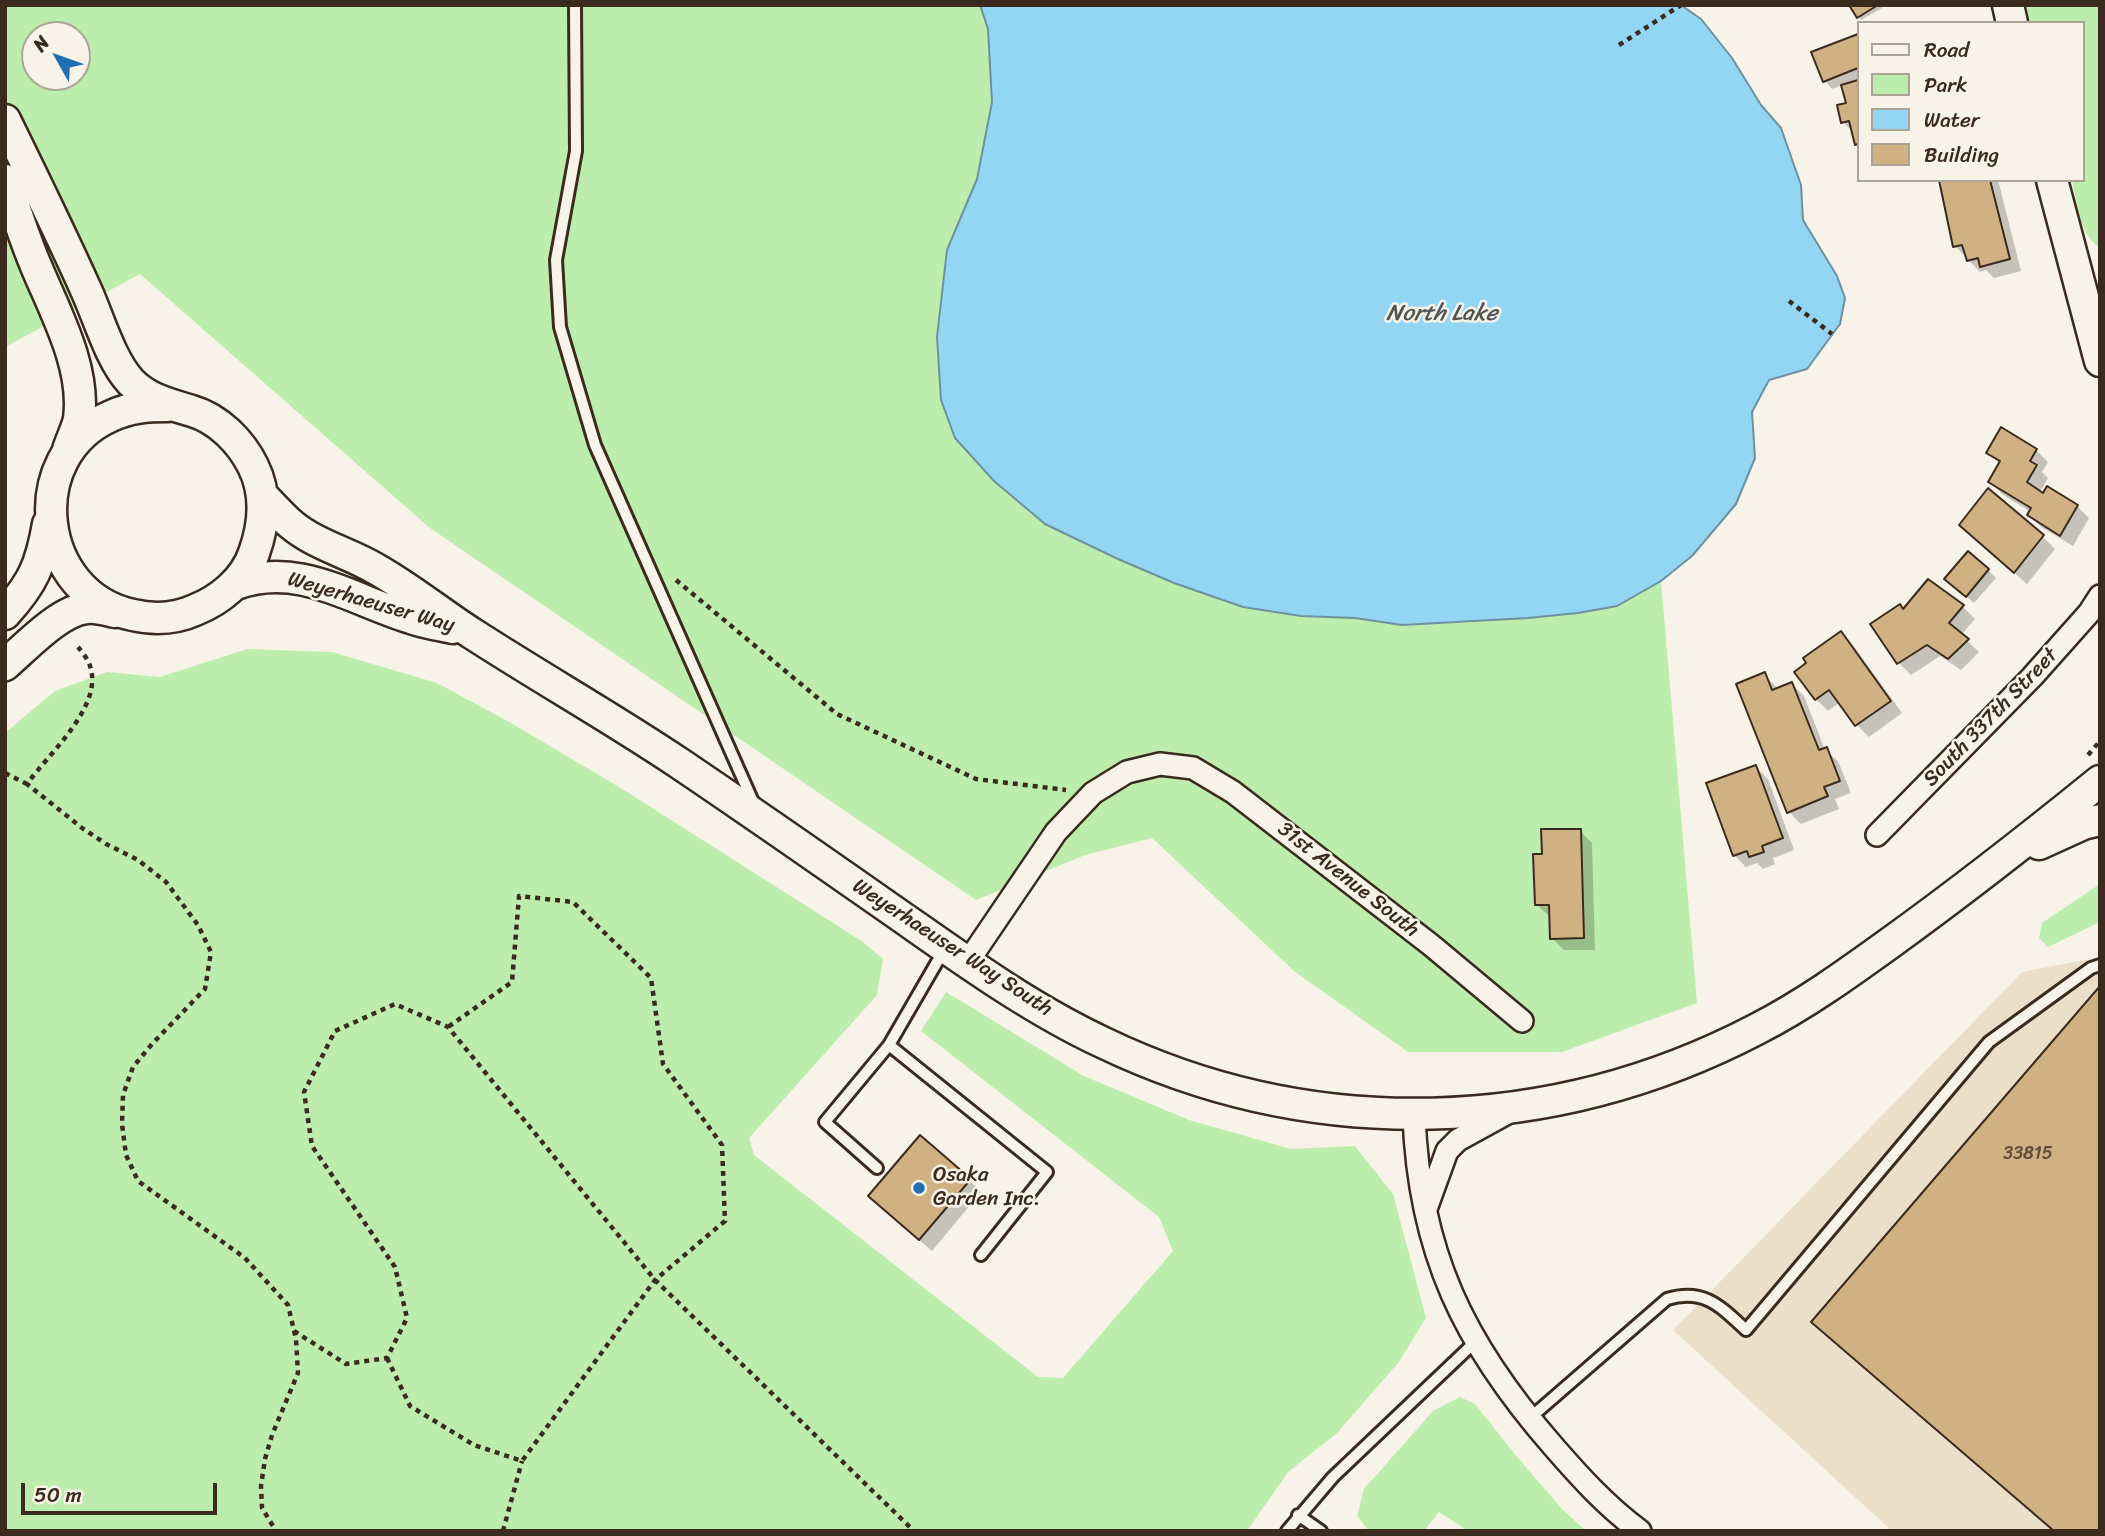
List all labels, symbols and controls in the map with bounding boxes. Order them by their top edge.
north arrow [21,21,91,91]
legend [1856,21,2084,182]
text: N [24,28,58,59]
text: Road [1924,31,1969,69]
text: Park [1924,66,1967,104]
text: Water [1924,101,1979,139]
text: Building [1924,136,1999,174]
water label: North Lake [1386,300,1498,328]
street label: Weyerhaeuser Way [285,567,457,639]
street label: South 337th Street [1919,644,2063,792]
street label: 31st Avenue South [1272,817,1424,943]
street label: Weyerhaeuser Way South [847,874,1057,1022]
house number: 33815 [2003,1143,2053,1165]
place label: Osaka Garden Inc. [933,1163,1040,1213]
marker: Osaka Garden Inc. [911,1180,927,1196]
scale bar [24,1470,220,1514]
text: 50 m [34,1476,82,1514]

